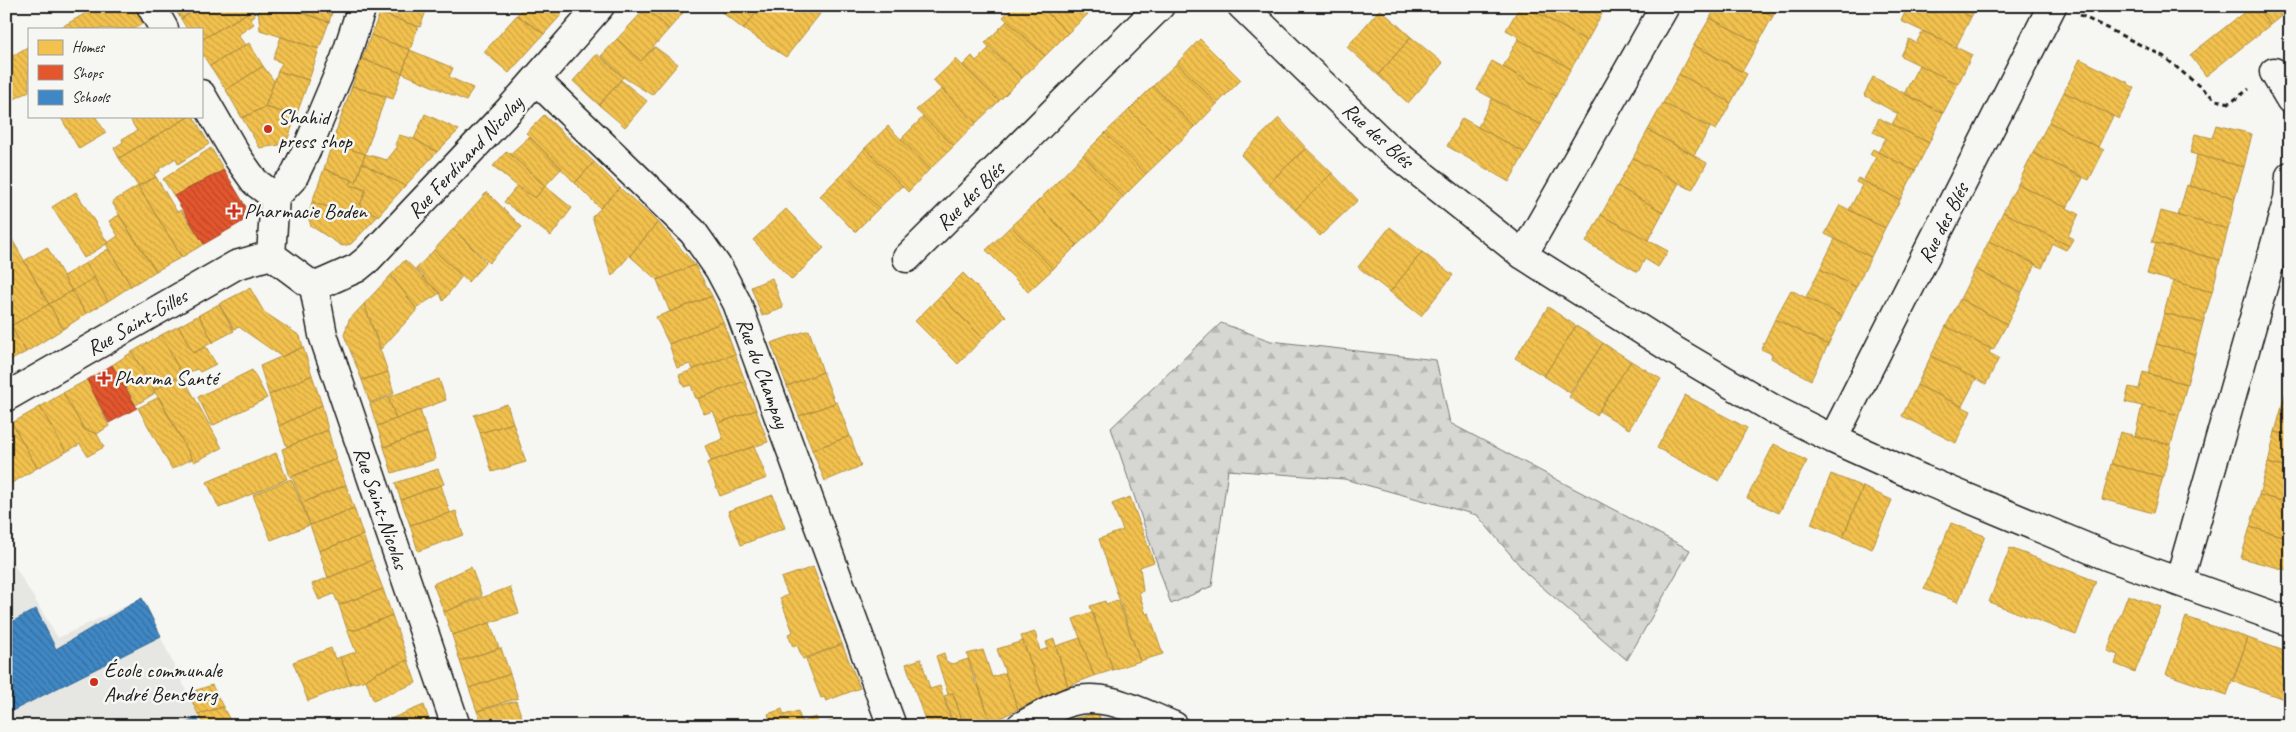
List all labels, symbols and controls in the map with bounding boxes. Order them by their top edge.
legend [28,28,202,118]
text: Homes [72,38,106,57]
text: Shops [72,64,105,83]
text: Schools [72,88,111,107]
street label: Rue Ferdinand Nicolay [402,89,530,224]
street label: Rue des Blés [1337,97,1420,175]
place label: Shahid press shop [278,104,353,154]
marker: Shahid press shop [262,123,274,135]
street label: Rue des Blés [930,155,1011,236]
street label: Rue des Blés [1912,177,1975,267]
place label: Pharmacie Boden [244,198,368,224]
marker: Pharmacie Boden [228,205,240,217]
street label: Rue Saint-Gilles [82,282,193,361]
street label: Rue du Champay [731,314,796,433]
place label: Pharma Santé [114,365,221,391]
marker: Pharma Santé [98,372,110,384]
street label: Rue Saint-Nicolas [348,444,415,574]
place label: École communale André Bensberg [104,657,223,707]
marker: École communale André Bensberg [88,676,100,688]

